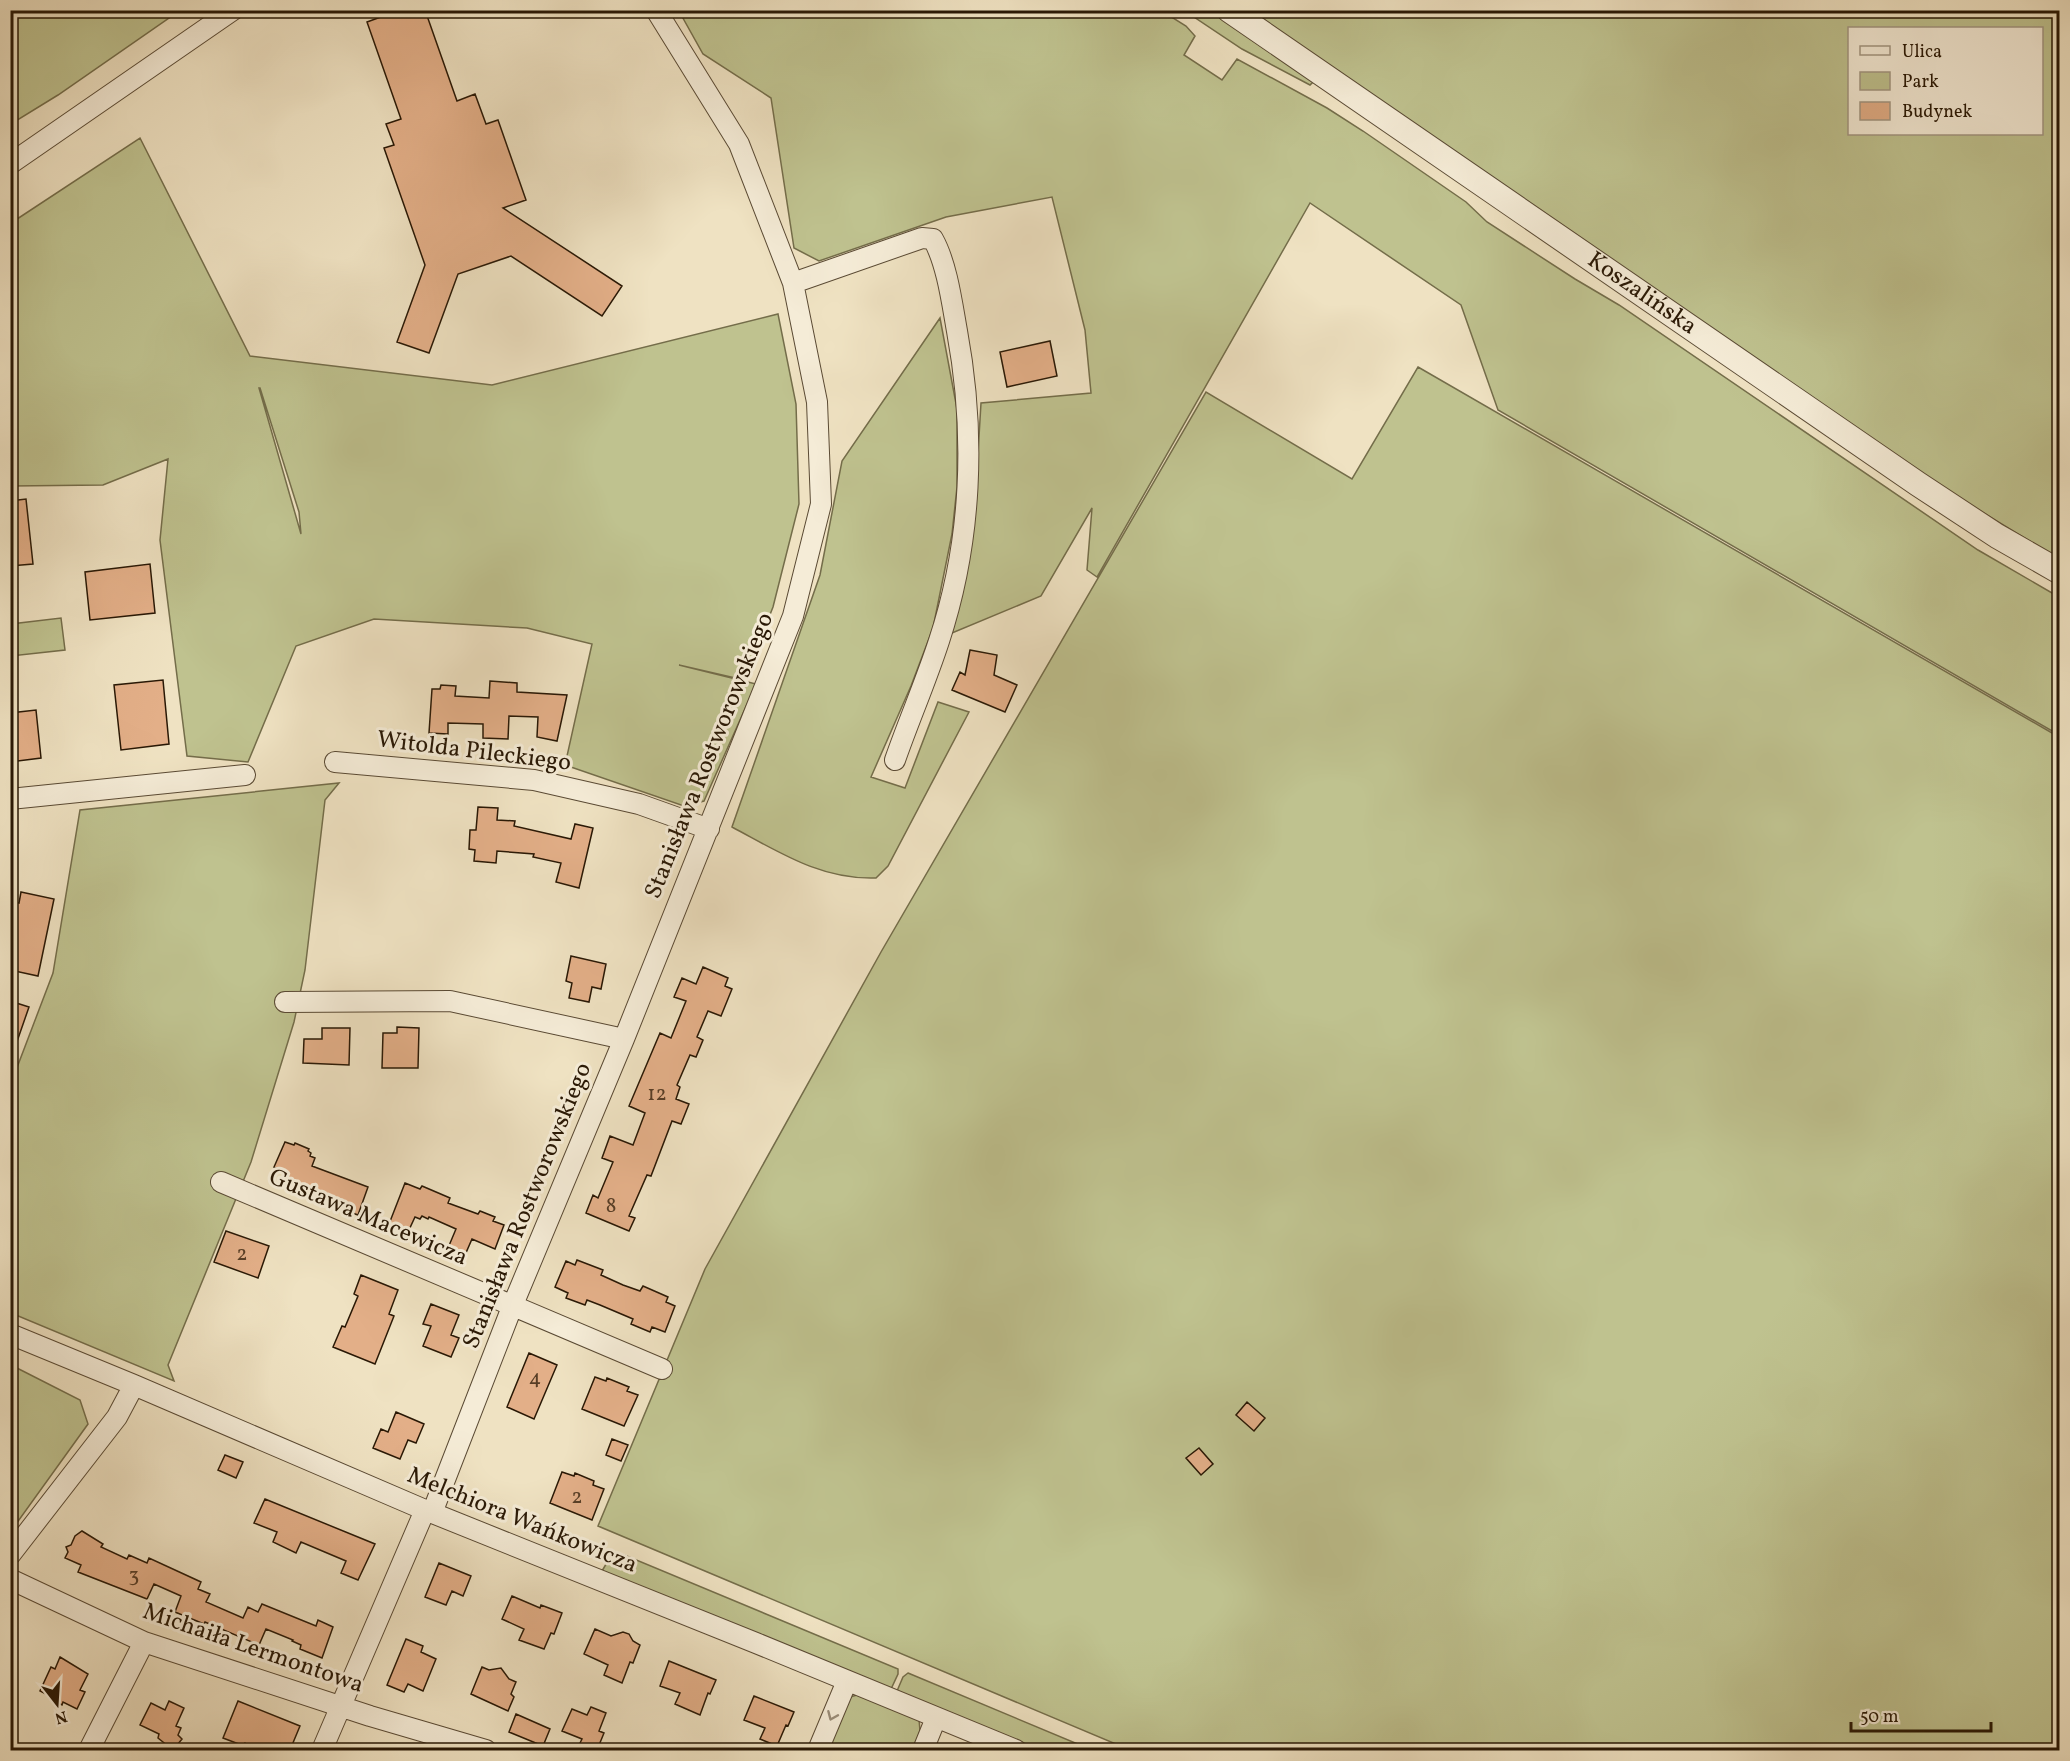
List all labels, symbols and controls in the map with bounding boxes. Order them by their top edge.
legend [1848,27,2043,135]
text: Ulica [1902,40,1942,65]
text: Park [1902,70,1939,95]
text: Budynek [1902,100,1973,125]
street label: Koszalińska [1580,244,1703,344]
street label: Stanisława Rostworowskiego [637,608,783,904]
street label: Witolda Pileckiego [375,723,573,781]
street label: Stanisława Rostworowskiego [455,1058,601,1354]
house number: 12 [647,1080,667,1109]
street label: Gustawa Macewicza [263,1161,473,1275]
house number: 8 [606,1192,616,1221]
house number: 2 [236,1240,248,1269]
house number: 4 [529,1364,541,1393]
street label: Melchiora Wańkowicza [402,1459,642,1583]
house number: 2 [571,1483,583,1512]
house number: 3 [129,1561,139,1590]
street label: Michaiła Lermontowa [138,1595,368,1703]
north arrow [27,1674,87,1734]
scale bar [1851,1695,1990,1733]
text: N [52,1704,70,1729]
text: 50 m [1860,1705,1899,1730]
one-way arrow [827,1709,839,1720]

